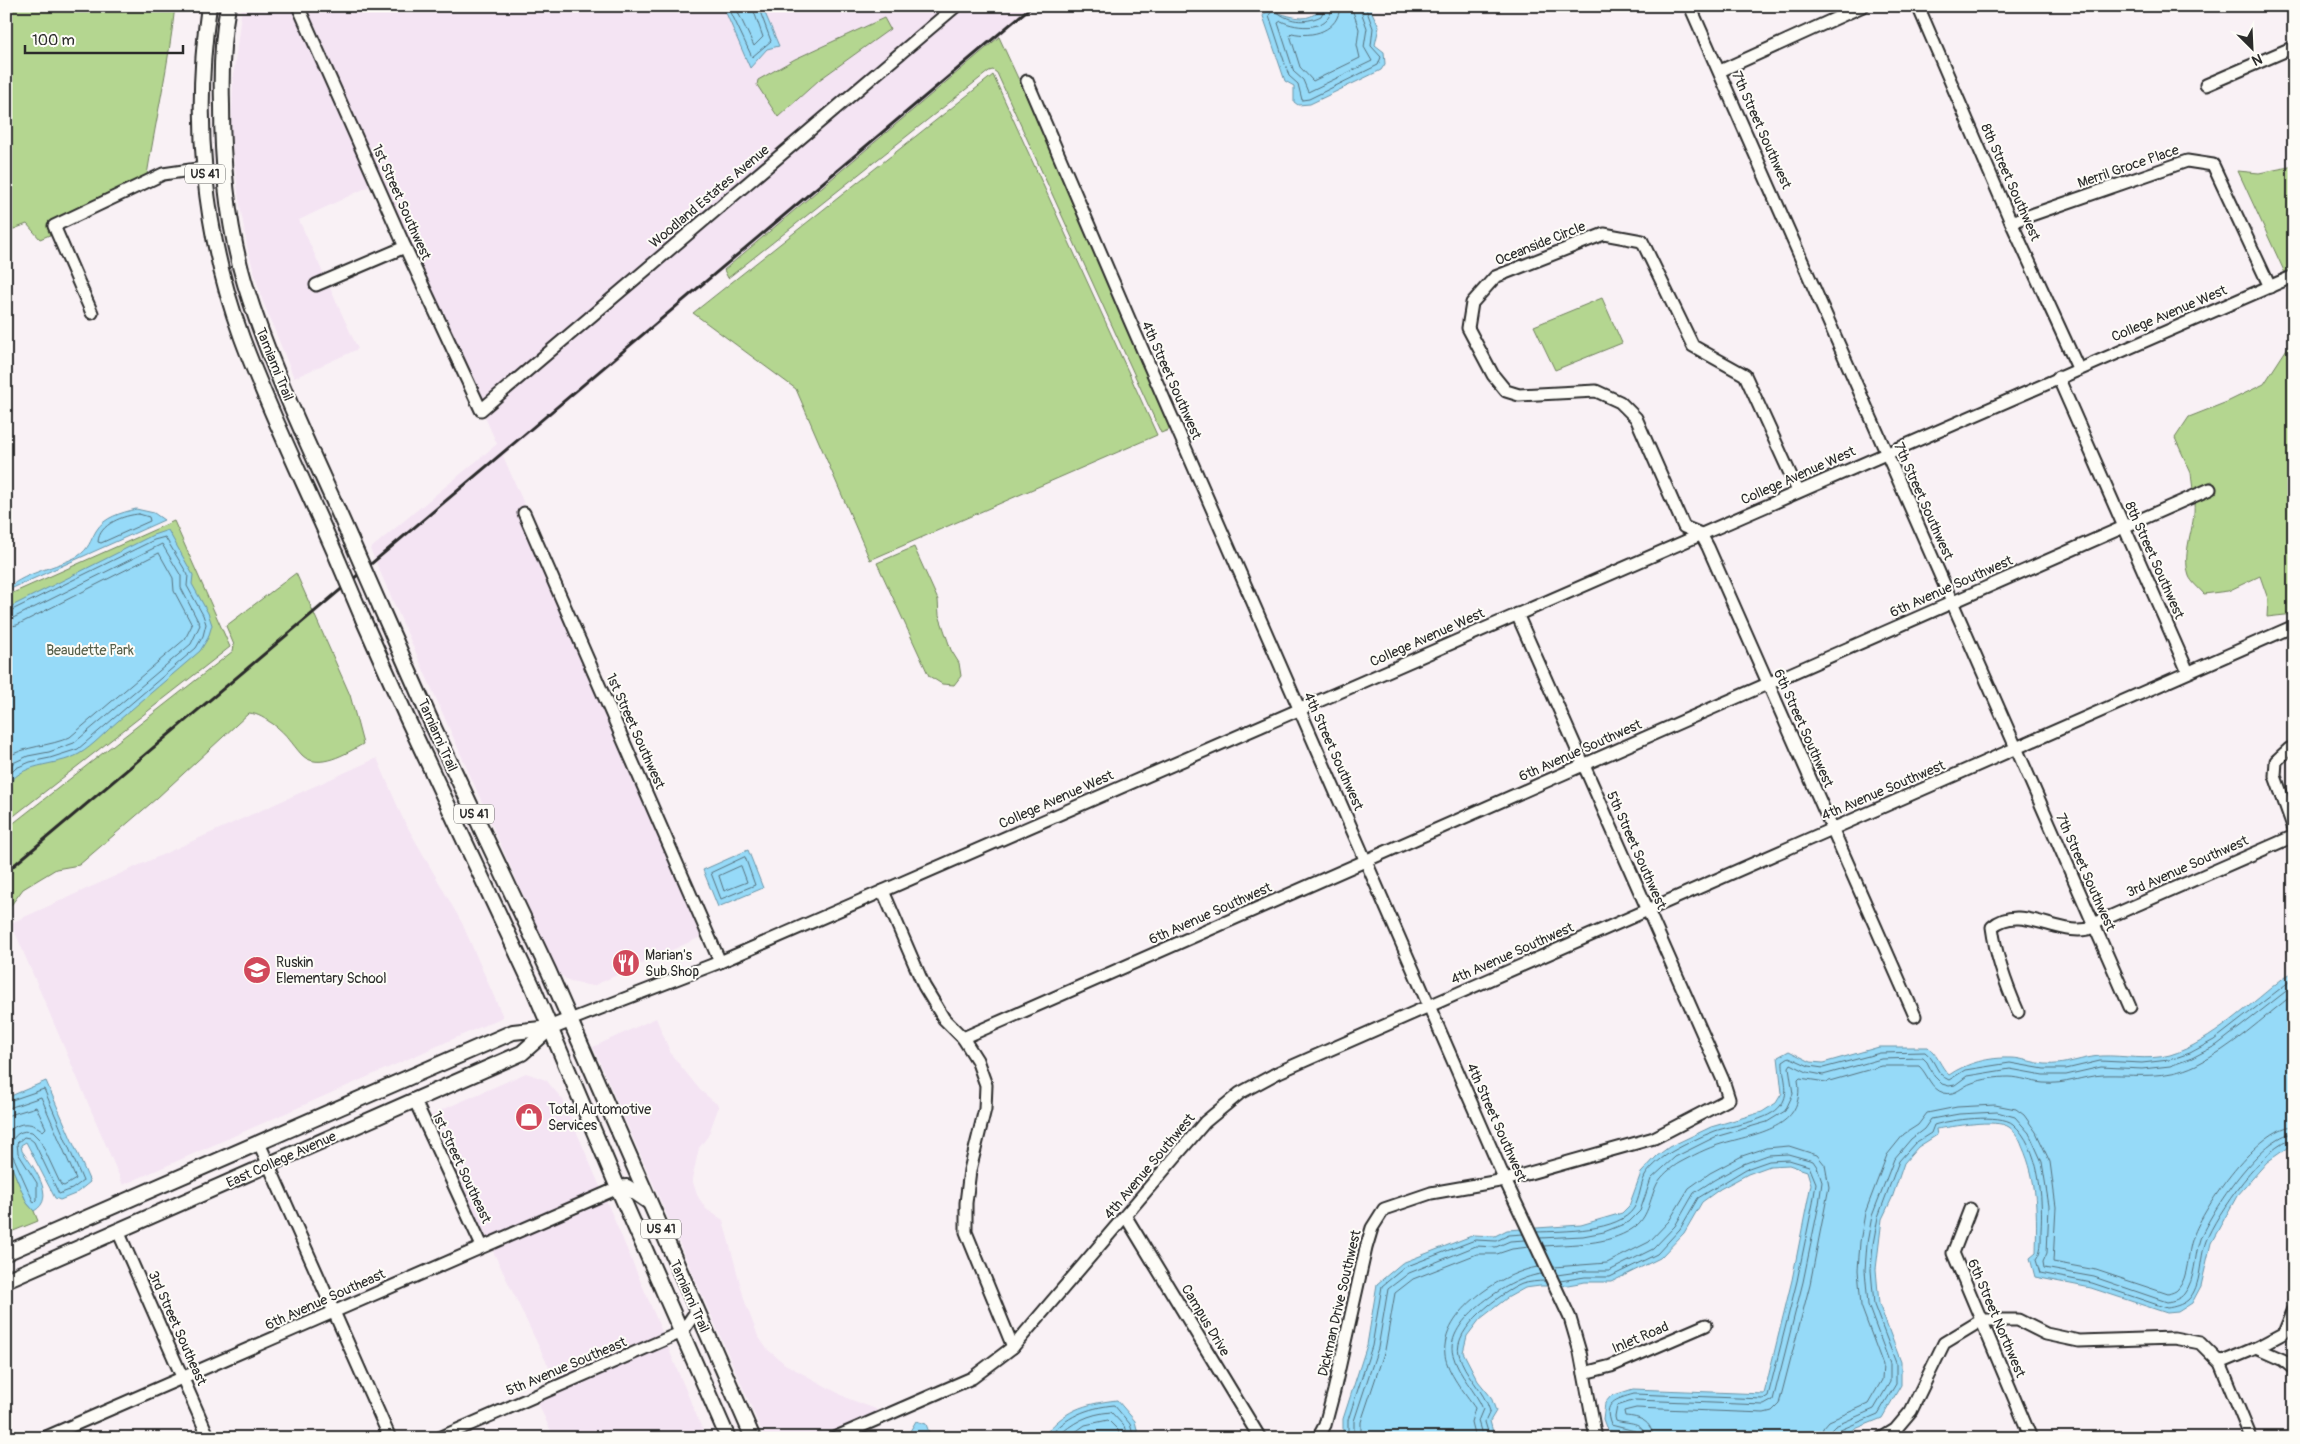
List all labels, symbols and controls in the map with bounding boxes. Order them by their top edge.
scale bar [25,22,182,54]
north arrow [2228,22,2278,72]
text: 100 m [32,31,75,50]
text: N [2249,50,2265,69]
street label: 7th Street Southwest [1728,69,1795,192]
street label: 8th Street Southwest [1977,121,2044,244]
street label: Woodland Estates Avenue [646,141,773,252]
street label: Merril Groce Place [2075,141,2181,192]
street label: 1st Street Southwest [368,142,435,263]
road number: US 41 [185,164,225,183]
street label: Oceanside Circle [1493,218,1588,269]
street label: College Avenue West [2109,281,2230,345]
street label: 4th Street Southwest [1138,318,1205,442]
street label: Tamiami Trail [252,325,297,403]
street label: 7th Street Southwest [1890,440,1957,563]
street label: College Avenue West [1738,442,1858,508]
street label: 8th Street Southwest [2121,499,2188,622]
street label: 6th Avenue Southwest [1887,552,2016,621]
street label: College Avenue West [1367,604,1487,670]
park label: Beaudette Park [46,642,134,659]
street label: 6th Street Southwest [1770,666,1837,790]
street label: 1st Street Southwest [602,671,669,792]
street label: 4th Street Southwest [1300,689,1367,813]
street label: Tamiami Trail [414,696,461,774]
street label: 6th Avenue Southwest [1516,716,1645,785]
street label: 4th Avenue Southwest [1819,757,1948,824]
street label: College Avenue West [996,766,1116,832]
street label: 5th Street Southwest [1603,789,1670,912]
road number: US 41 [454,804,494,824]
street label: 7th Street Southwest [2052,811,2119,934]
street label: 3rd Avenue Southwest [2124,832,2251,901]
street label: 6th Avenue Southwest [1146,879,1275,948]
street label: 4th Avenue Southwest [1448,919,1577,988]
place label: Marian's Sub Shop [645,947,700,980]
restaurant icon: Marian's Sub Shop [611,948,641,978]
place label: Ruskin Elementary School [276,954,387,987]
school or university icon: Ruskin Elementary School [242,955,272,985]
street label: 4th Street Southwest [1463,1060,1530,1184]
place label: Total Automotive Services [548,1101,651,1134]
shop icon: Total Automotive Services [514,1102,544,1132]
street label: 1st Street Southeast [428,1108,495,1226]
street label: 4th Avenue Southwest [1100,1110,1199,1223]
street label: East College Avenue [224,1128,339,1191]
road number: US 41 [641,1220,681,1238]
street label: Dickman Drive Southwest [1314,1228,1365,1378]
street label: 6th Street Northwest [1964,1256,2029,1380]
street label: Tamiami Trail [666,1257,713,1335]
street label: 6th Avenue Southeast [262,1265,388,1334]
street label: 3rd Street Southeast [145,1268,211,1388]
street label: Campus Drive [1178,1281,1234,1359]
street label: Inlet Road [1609,1318,1671,1357]
street label: 5th Avenue Southeast [503,1333,629,1400]

